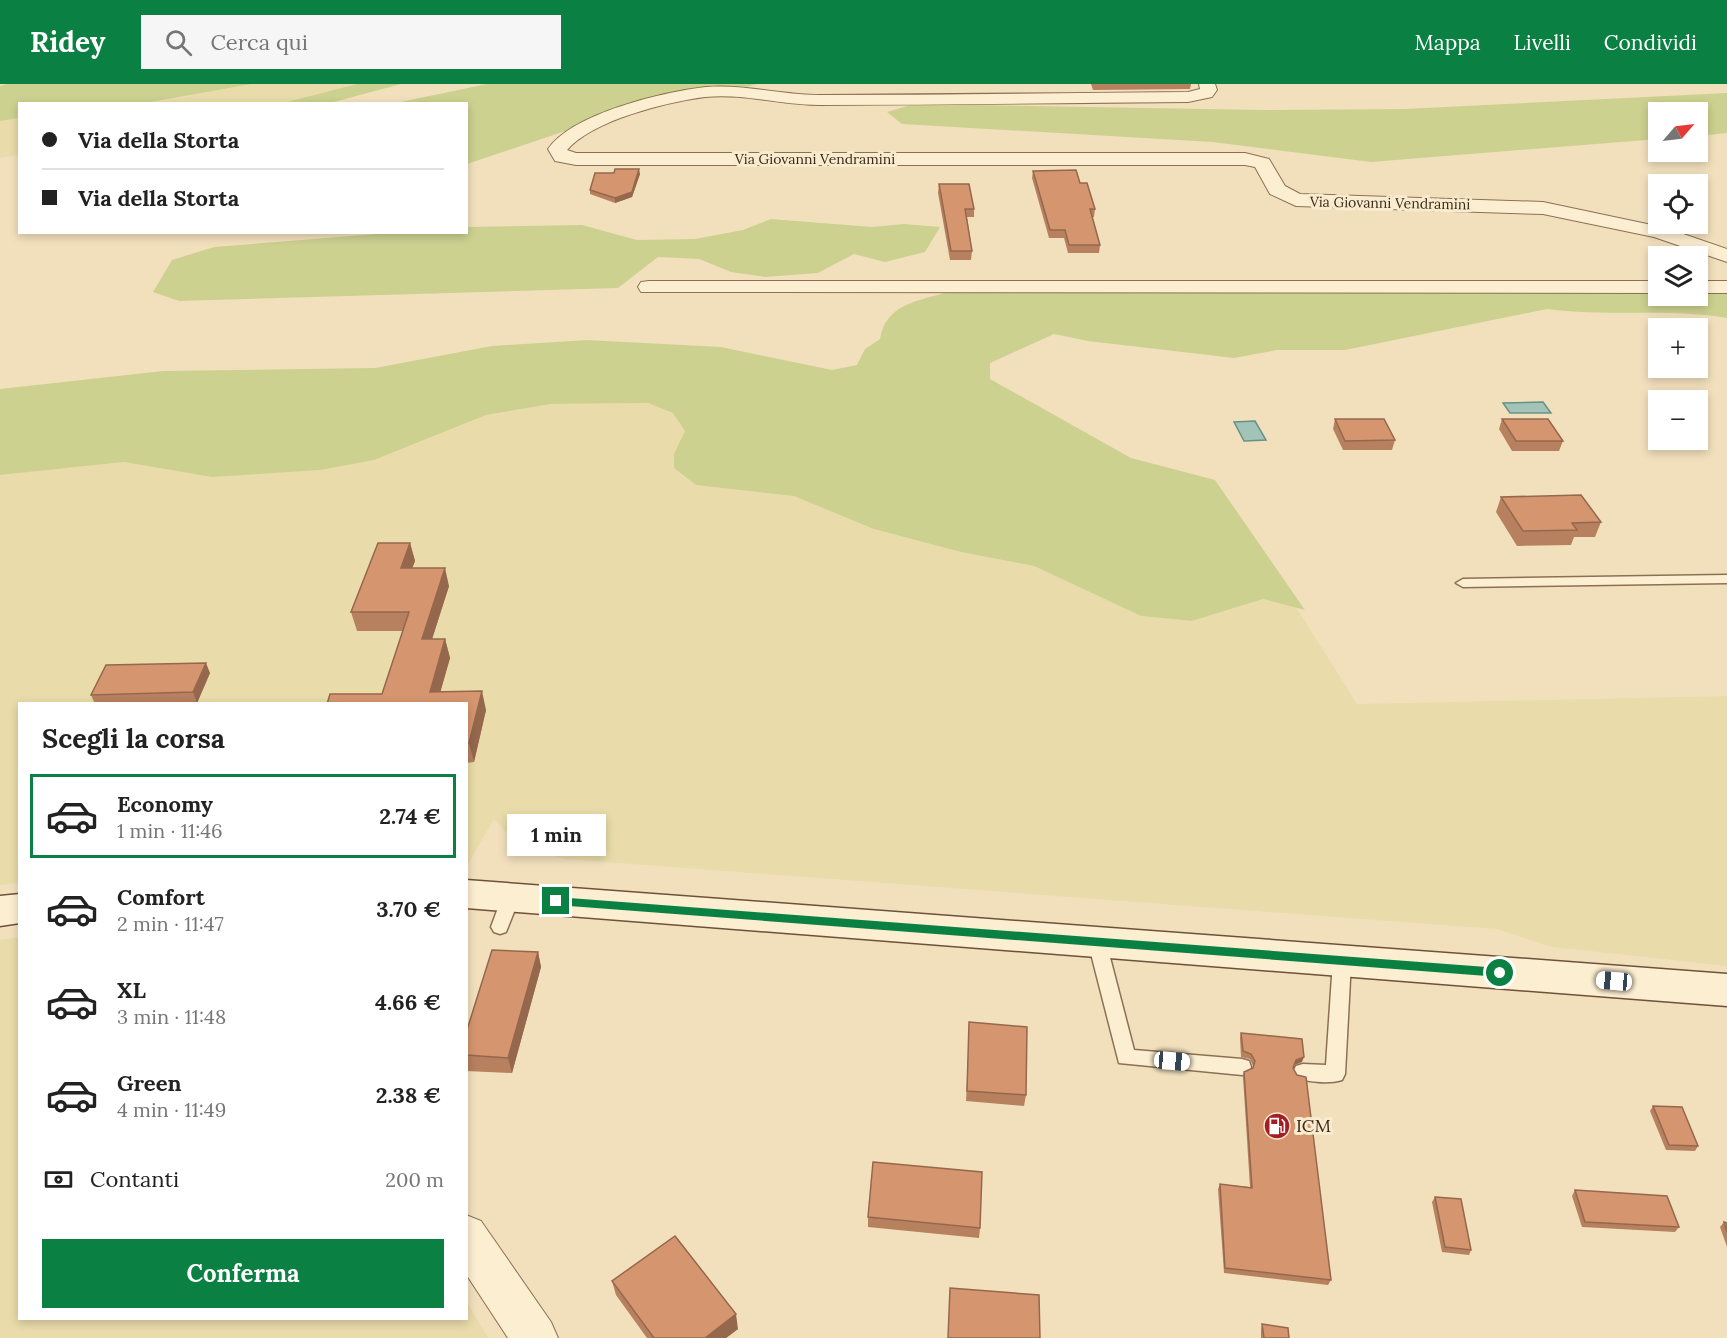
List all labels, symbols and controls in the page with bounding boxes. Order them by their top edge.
search box [141,15,561,69]
text: Ridey [30,24,105,60]
icon: search [162,26,195,59]
text: Cerca qui [210,28,308,56]
text: Mappa [1415,29,1481,56]
text: Livelli [1514,29,1571,56]
text: Condividi [1604,29,1697,56]
north arrow [1648,102,1708,162]
map controls [1648,102,1708,450]
text: Via della Storta [78,126,239,154]
street label: Via Giovanni Vendramini [734,150,895,168]
button: locate [1648,174,1708,234]
text: Via della Storta [78,184,239,212]
street label: Via Giovanni Vendramini [1309,193,1470,213]
button: layers [1648,246,1708,306]
button: + [1648,318,1708,378]
button: − [1648,390,1708,450]
text: Scegli la corsa [42,721,225,755]
icon: car [45,789,99,843]
text: Economy [117,790,213,818]
text: 2.74 € [379,802,441,830]
callout: 1 min [506,814,606,856]
text: 1 min · 11:46 [117,818,223,843]
text: 1 min [531,822,582,847]
icon: car [45,882,99,936]
text: Comfort [117,883,205,911]
route end [542,887,569,914]
text: 3.70 € [376,895,441,923]
text: 2 min · 11:47 [117,911,224,936]
route start [1486,959,1513,986]
car [1595,970,1633,992]
icon: car [45,975,99,1029]
text: XL [117,976,146,1004]
text: 4.66 € [375,988,441,1016]
text: 3 min · 11:48 [117,1004,226,1029]
car [1153,1050,1191,1072]
icon: car [45,1068,99,1122]
text: Green [117,1069,182,1097]
text: 2.38 € [376,1081,441,1109]
text: 4 min · 11:49 [117,1097,226,1122]
fuel station icon: ICM [1262,1111,1292,1141]
place label: ICM [1296,1114,1331,1137]
icon: cash [42,1163,75,1196]
text: Contanti [90,1165,179,1193]
text: 200 m [385,1167,444,1192]
button: Conferma [42,1239,444,1308]

